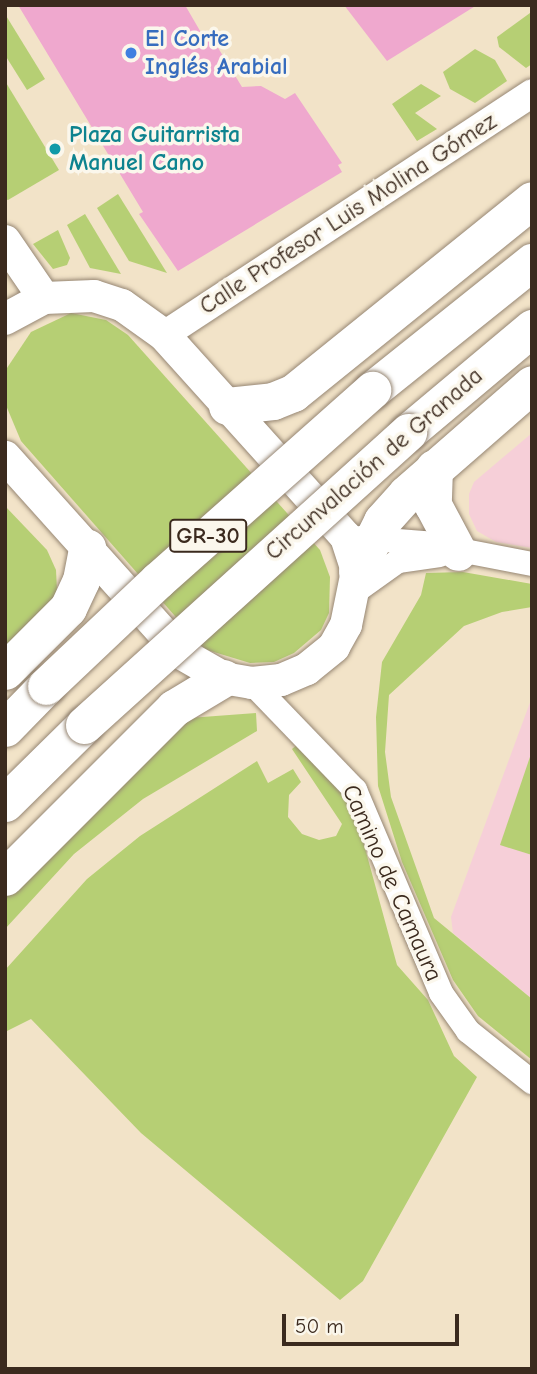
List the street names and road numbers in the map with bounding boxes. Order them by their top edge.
street label: Calle Profesor Luis Molina Gómez [194,107,502,321]
street label: Circunvalación de Granada [259,362,489,566]
road number: GR-30 [168,516,248,556]
street label: Camino de Camaura [336,780,448,986]

